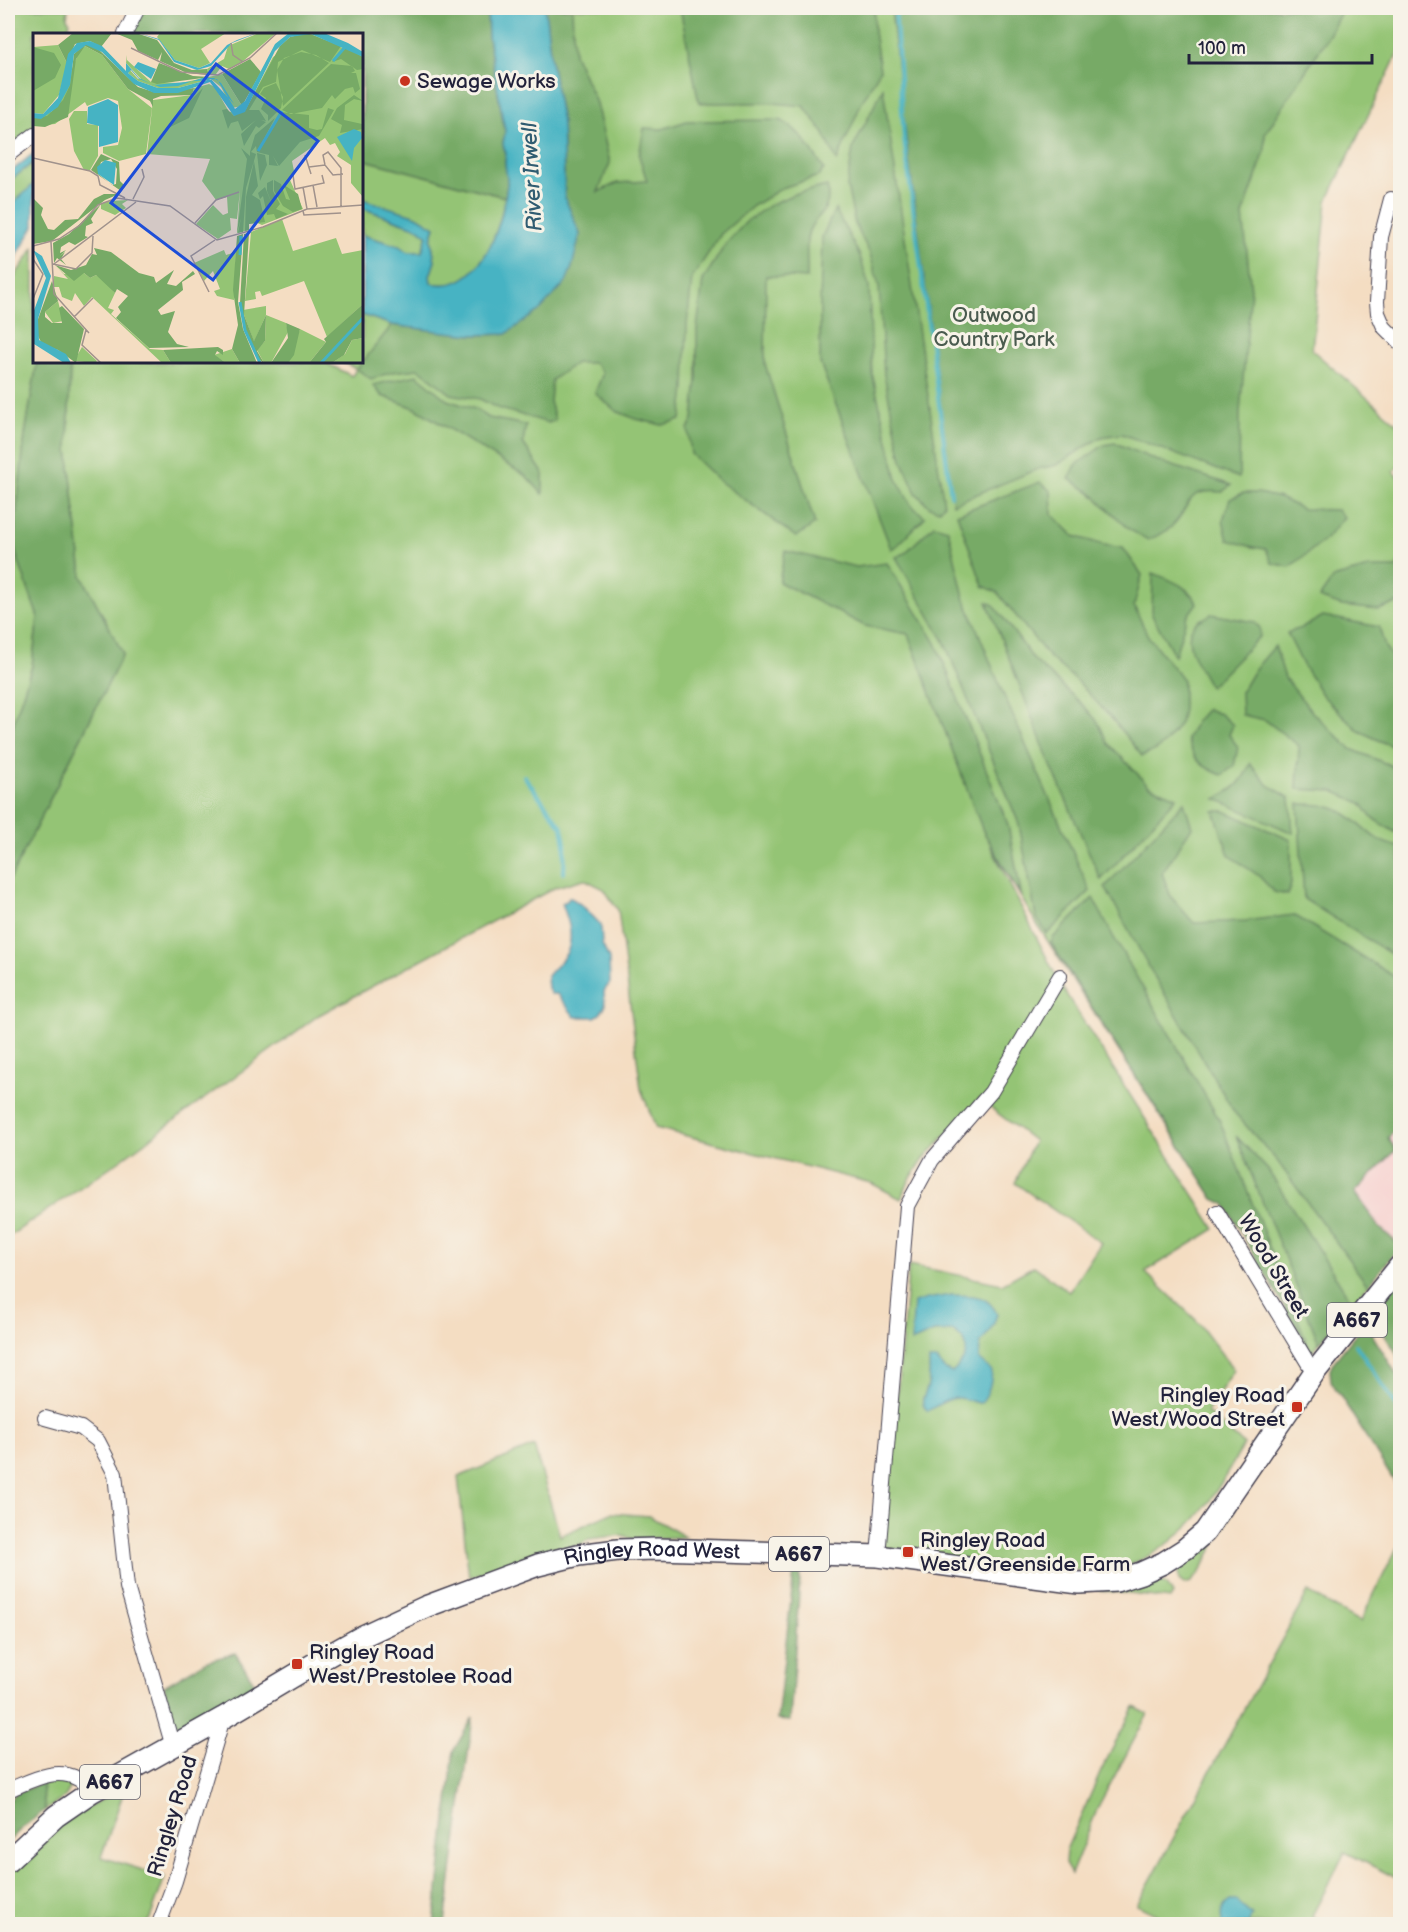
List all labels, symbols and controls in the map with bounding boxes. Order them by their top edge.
scale bar [1189,27,1372,65]
inset map [33,33,363,363]
text: 100 m [1198,38,1246,59]
place label: Sewage Works [417,69,556,94]
marker: Sewage Works [398,74,412,88]
water label: River Irwell [516,121,549,232]
park label: Outwood Country Park [933,303,1055,352]
street label: Wood Street [1233,1210,1315,1323]
road number: A667 [1327,1303,1387,1337]
place label: Ringley Road West/Wood Street [1111,1383,1286,1432]
marker: Ringley Road West/Wood Street [1290,1400,1304,1414]
place label: Ringley Road West/Greenside Farm [920,1528,1130,1577]
street label: Ringley Road West [561,1537,741,1571]
road number: A667 [769,1537,829,1571]
marker: Ringley Road West/Greenside Farm [901,1545,915,1559]
place label: Ringley Road West/Prestolee Road [309,1640,513,1689]
marker: Ringley Road West/Prestolee Road [290,1657,304,1671]
street label: Ringley Road [142,1753,203,1880]
road number: A667 [80,1765,140,1799]

